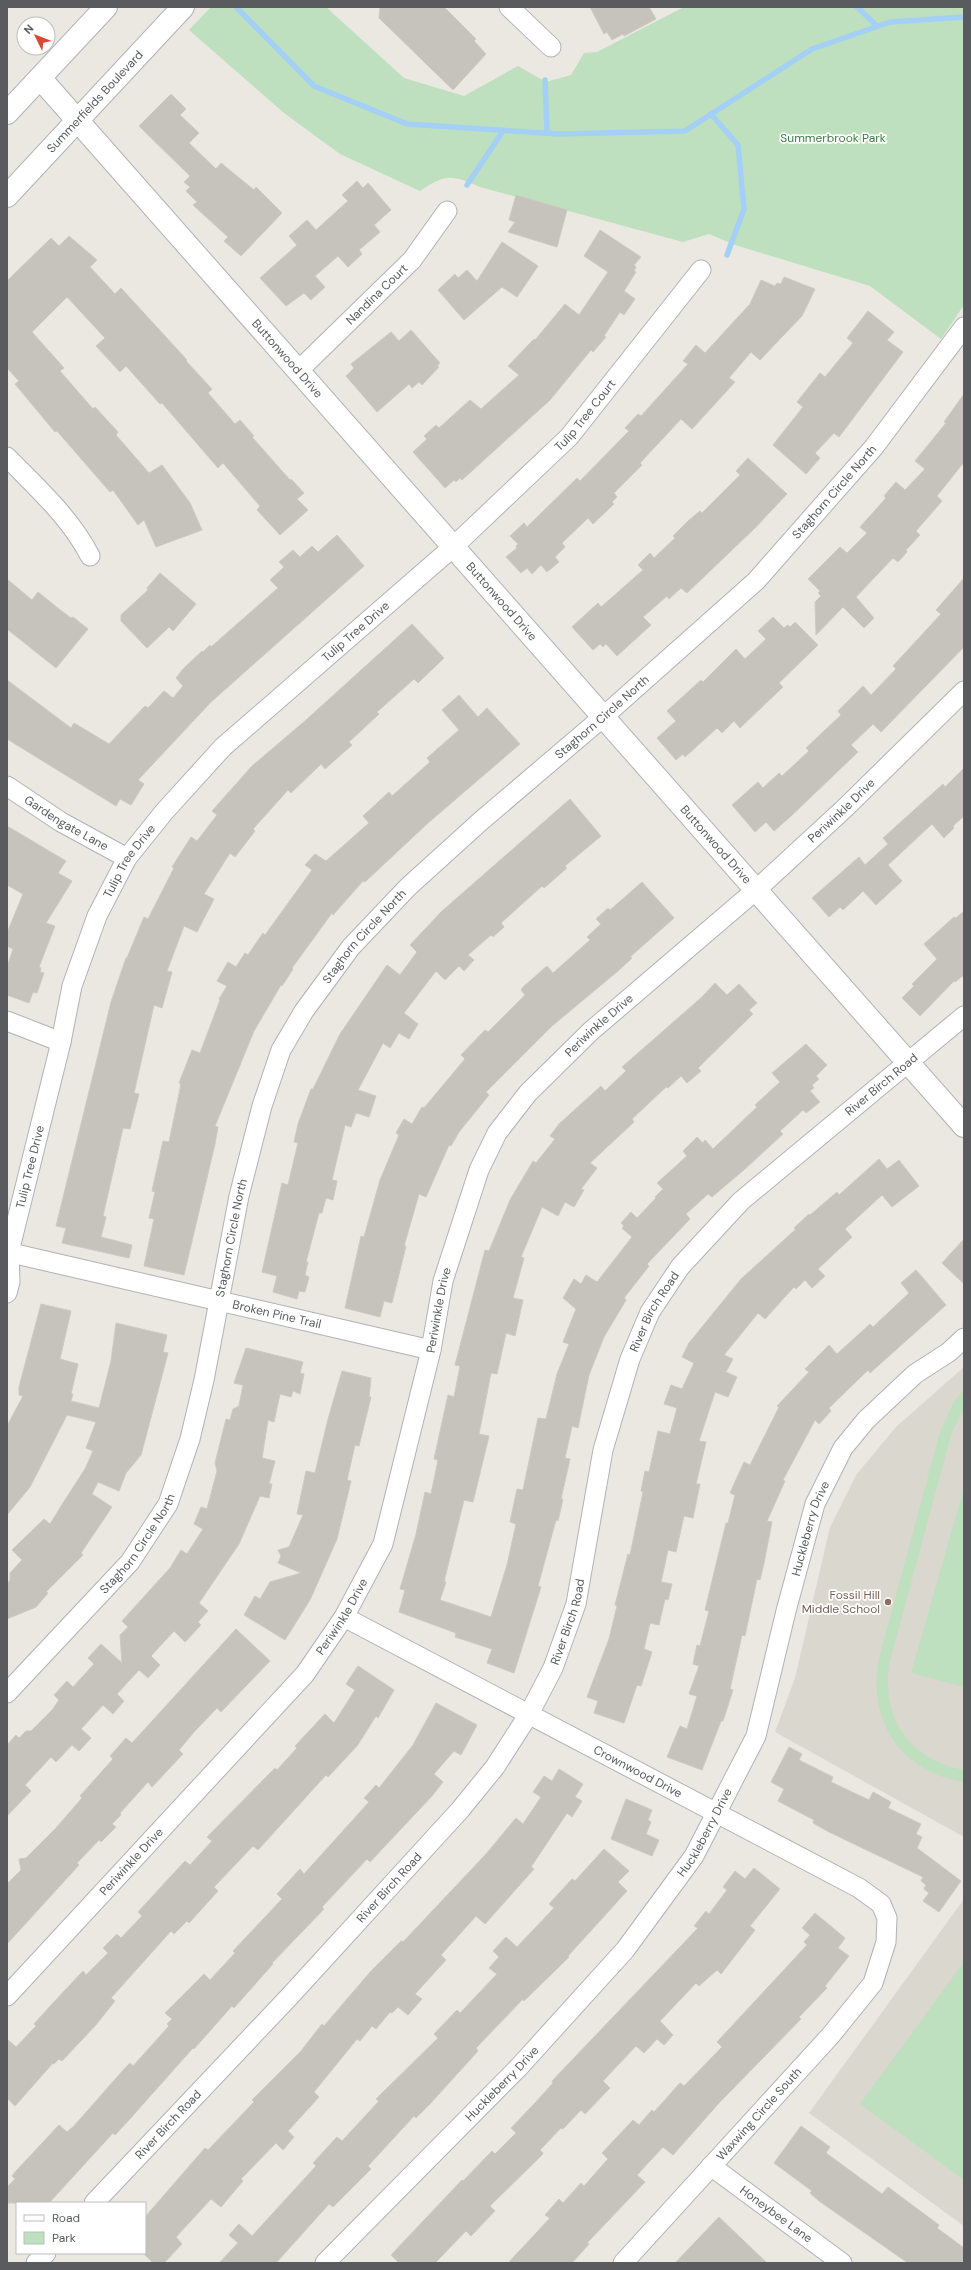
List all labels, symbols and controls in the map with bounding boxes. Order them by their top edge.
north arrow [16,16,56,56]
text: N [21,21,37,37]
street label: Summerfields Boulevard [43,47,147,156]
park label: Summerbrook Park [780,130,886,146]
street label: Nandina Court [342,260,411,328]
street label: Buttonwood Drive [248,316,326,401]
street label: Tulip Tree Court [551,376,620,455]
street label: Staghorn Circle North [789,442,880,542]
street label: Buttonwood Drive [463,559,541,644]
street label: Tulip Tree Drive [318,598,393,666]
street label: Staghorn Circle North [551,672,653,763]
street label: Periwinkle Drive [804,775,879,846]
street label: Gardengate Lane [21,792,111,854]
street label: Buttonwood Drive [677,802,755,887]
street label: Tulip Tree Drive [100,821,159,901]
street label: Staghorn Circle North [319,886,410,987]
street label: Periwinkle Drive [561,990,637,1060]
street label: River Birch Road [842,1050,921,1119]
street label: Tulip Tree Drive [12,1124,48,1210]
street label: Staghorn Circle North [212,1177,251,1298]
street label: Periwinkle Drive [423,1265,455,1354]
street label: River Birch Road [626,1268,683,1354]
street label: Broken Pine Trail [231,1296,323,1332]
street label: Huckleberry Drive [788,1478,833,1578]
street label: Staghorn Circle North [96,1492,179,1597]
street label: Periwinkle Drive [312,1575,371,1658]
street label: River Birch Road [547,1577,588,1667]
place label: Fossil Hill Middle School [802,1587,880,1617]
marker: Fossil Hill Middle School [883,1597,893,1607]
street label: Crownwood Drive [591,1742,685,1802]
street label: Huckleberry Drive [673,1785,736,1880]
street label: Periwinkle Drive [96,1824,167,1899]
street label: River Birch Road [353,1849,425,1926]
street label: Huckleberry Drive [462,2042,542,2125]
street label: Waxwing Circle South [713,2064,805,2164]
street label: River Birch Road [132,2086,205,2163]
street label: Honeybee Lane [737,2182,816,2246]
legend [16,2202,146,2254]
text: Road [52,2210,80,2226]
text: Park [52,2230,76,2246]

